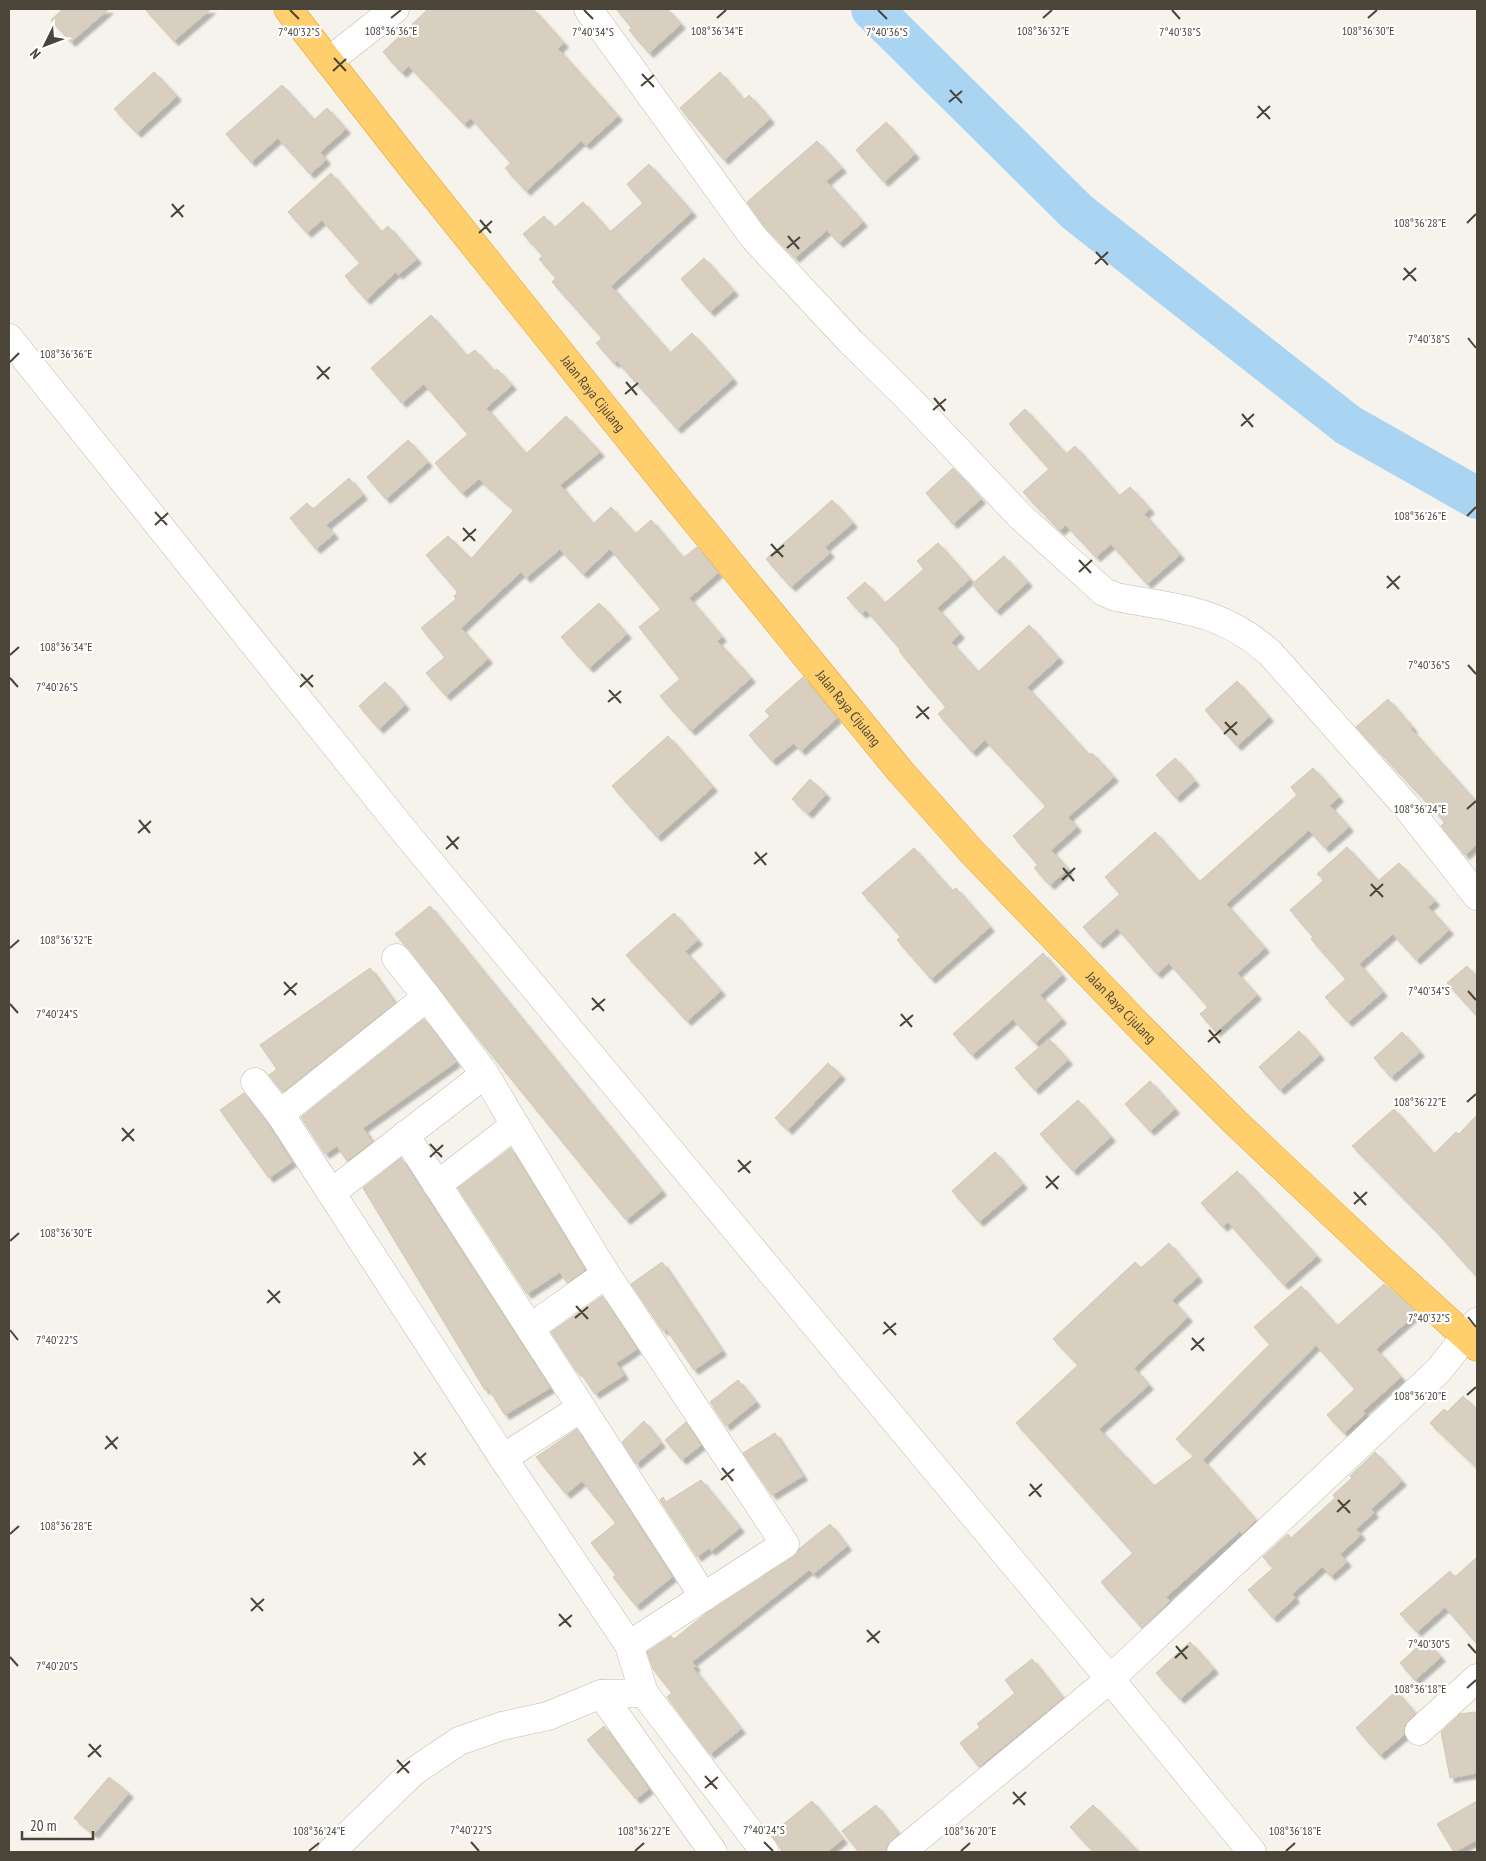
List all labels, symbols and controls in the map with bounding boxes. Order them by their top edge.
north arrow [20,20,70,70]
text: 108°36'36"E [365,23,417,38]
text: 108°36'34"E [691,23,743,38]
text: 108°36'32"E [1017,23,1069,38]
text: 108°36'30"E [1342,23,1394,38]
text: 7°40'32"S [278,24,320,39]
text: 7°40'34"S [572,24,614,39]
text: 7°40'36"S [866,24,908,39]
text: 7°40'38"S [1159,24,1201,39]
text: N [26,45,45,63]
text: 108°36'28"E [1394,215,1446,230]
text: 7°40'38"S [1408,331,1450,346]
text: 108°36'36"E [40,346,92,361]
street label: Jalan Raya Cijulang [557,351,629,435]
text: 108°36'26"E [1394,508,1446,523]
text: 108°36'34"E [40,639,92,654]
text: 7°40'36"S [1408,657,1450,672]
street label: Jalan Raya Cijulang [812,666,885,750]
text: 7°40'26"S [36,679,78,694]
text: 108°36'24"E [1394,801,1446,816]
text: 108°36'32"E [40,932,92,947]
street label: Jalan Raya Cijulang [1082,967,1160,1047]
text: 7°40'34"S [1408,983,1450,998]
text: 7°40'24"S [36,1006,78,1021]
text: 108°36'22"E [1394,1094,1446,1109]
text: 108°36'30"E [40,1225,92,1240]
text: 7°40'32"S [1408,1310,1450,1325]
text: 7°40'22"S [36,1332,78,1347]
text: 108°36'20"E [1394,1388,1446,1403]
text: 108°36'28"E [40,1518,92,1533]
text: 7°40'30"S [1408,1636,1450,1651]
text: 7°40'20"S [36,1658,78,1673]
text: 108°36'18"E [1394,1681,1446,1696]
scale bar [22,1808,94,1840]
text: 20 m [30,1816,56,1835]
text: 7°40'22"S [450,1822,492,1837]
text: 7°40'24"S [743,1822,785,1837]
text: 108°36'24"E [293,1823,345,1838]
text: 108°36'22"E [618,1823,670,1838]
text: 108°36'20"E [944,1823,996,1838]
text: 108°36'18"E [1269,1823,1321,1838]

